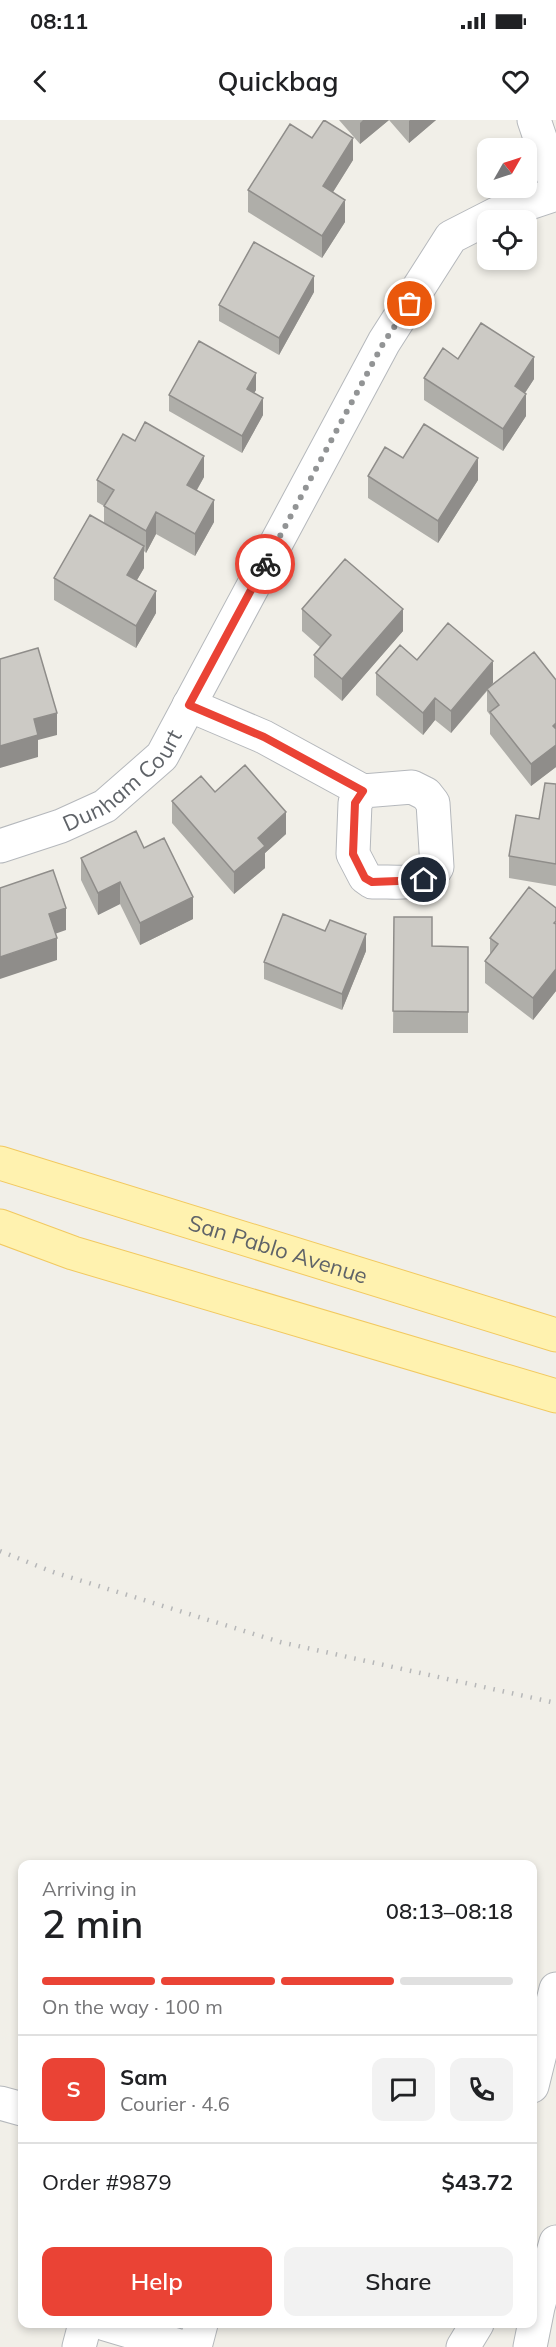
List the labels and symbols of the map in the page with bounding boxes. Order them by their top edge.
north arrow [477,138,537,198]
pin [384,278,435,329]
courier [235,534,295,594]
street label: Dunham Court [58,724,188,837]
pin [398,854,449,905]
street label: San Pablo Avenue [185,1208,371,1290]

